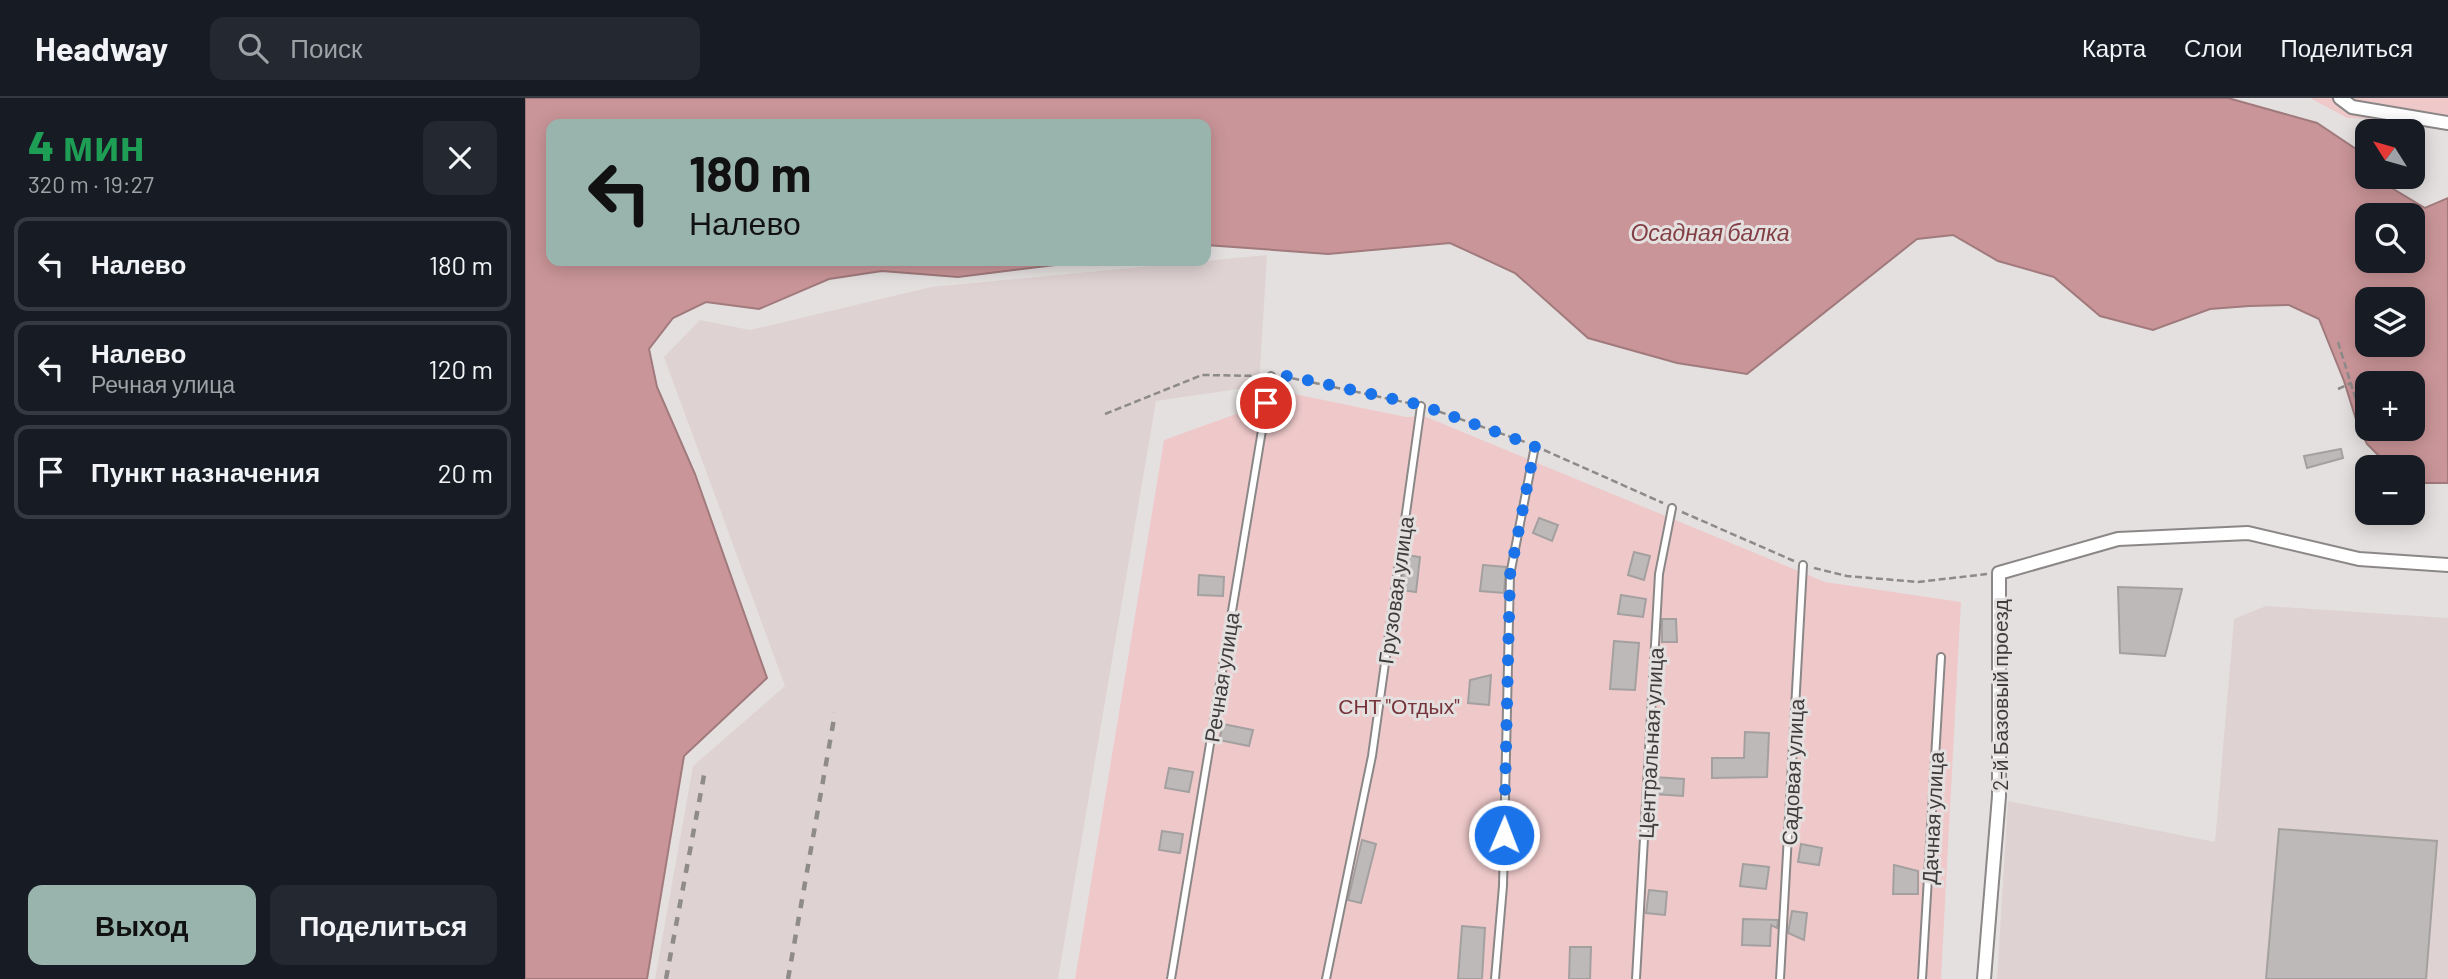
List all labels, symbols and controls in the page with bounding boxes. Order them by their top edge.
search box [210,17,700,80]
text: Headway [35,28,168,68]
icon: search [234,29,272,67]
text: Поиск [290,32,362,63]
text: Карта [2082,33,2146,62]
text: Слои [2184,33,2242,62]
text: Поделиться [2280,33,2413,62]
text: 4 мин [28,119,145,169]
north arrow [2355,119,2425,189]
map controls [2355,119,2425,525]
button: close [423,121,497,195]
text: 180 m [689,143,812,202]
icon: left [574,147,665,238]
text: 320 m · 19:27 [28,170,154,198]
text: Налево [689,203,801,241]
button: search [2355,203,2425,273]
water label: Осадная балка [1630,218,1790,246]
icon: left [32,245,70,283]
text: Налево [91,248,186,279]
text: 180 m [429,249,493,280]
button: layers [2355,287,2425,357]
text: Налево [91,337,186,368]
icon: left [32,349,70,387]
text: 120 m [429,353,493,384]
text: Речная улица [91,370,235,398]
button: + [2355,371,2425,441]
pin [1236,373,1296,433]
icon: arrive [1247,384,1285,422]
icon: arrive [32,453,70,491]
button: − [2355,455,2425,525]
text: Пункт назначения [91,456,320,487]
text: 20 m [438,457,493,488]
street label: Грузовая улица [1372,514,1418,666]
street label: 2-й Базовый проезд [1987,599,2012,791]
street label: Речная улица [1198,610,1244,744]
street label: Центральная улица [1633,646,1668,839]
park label: СНТ "Отдых" [1338,693,1460,718]
street label: Садовая улица [1776,698,1808,846]
street label: Дачная улица [1916,751,1948,885]
position arrow [1467,798,1541,872]
button: Выход [28,885,256,965]
button: Поделиться [270,885,497,965]

